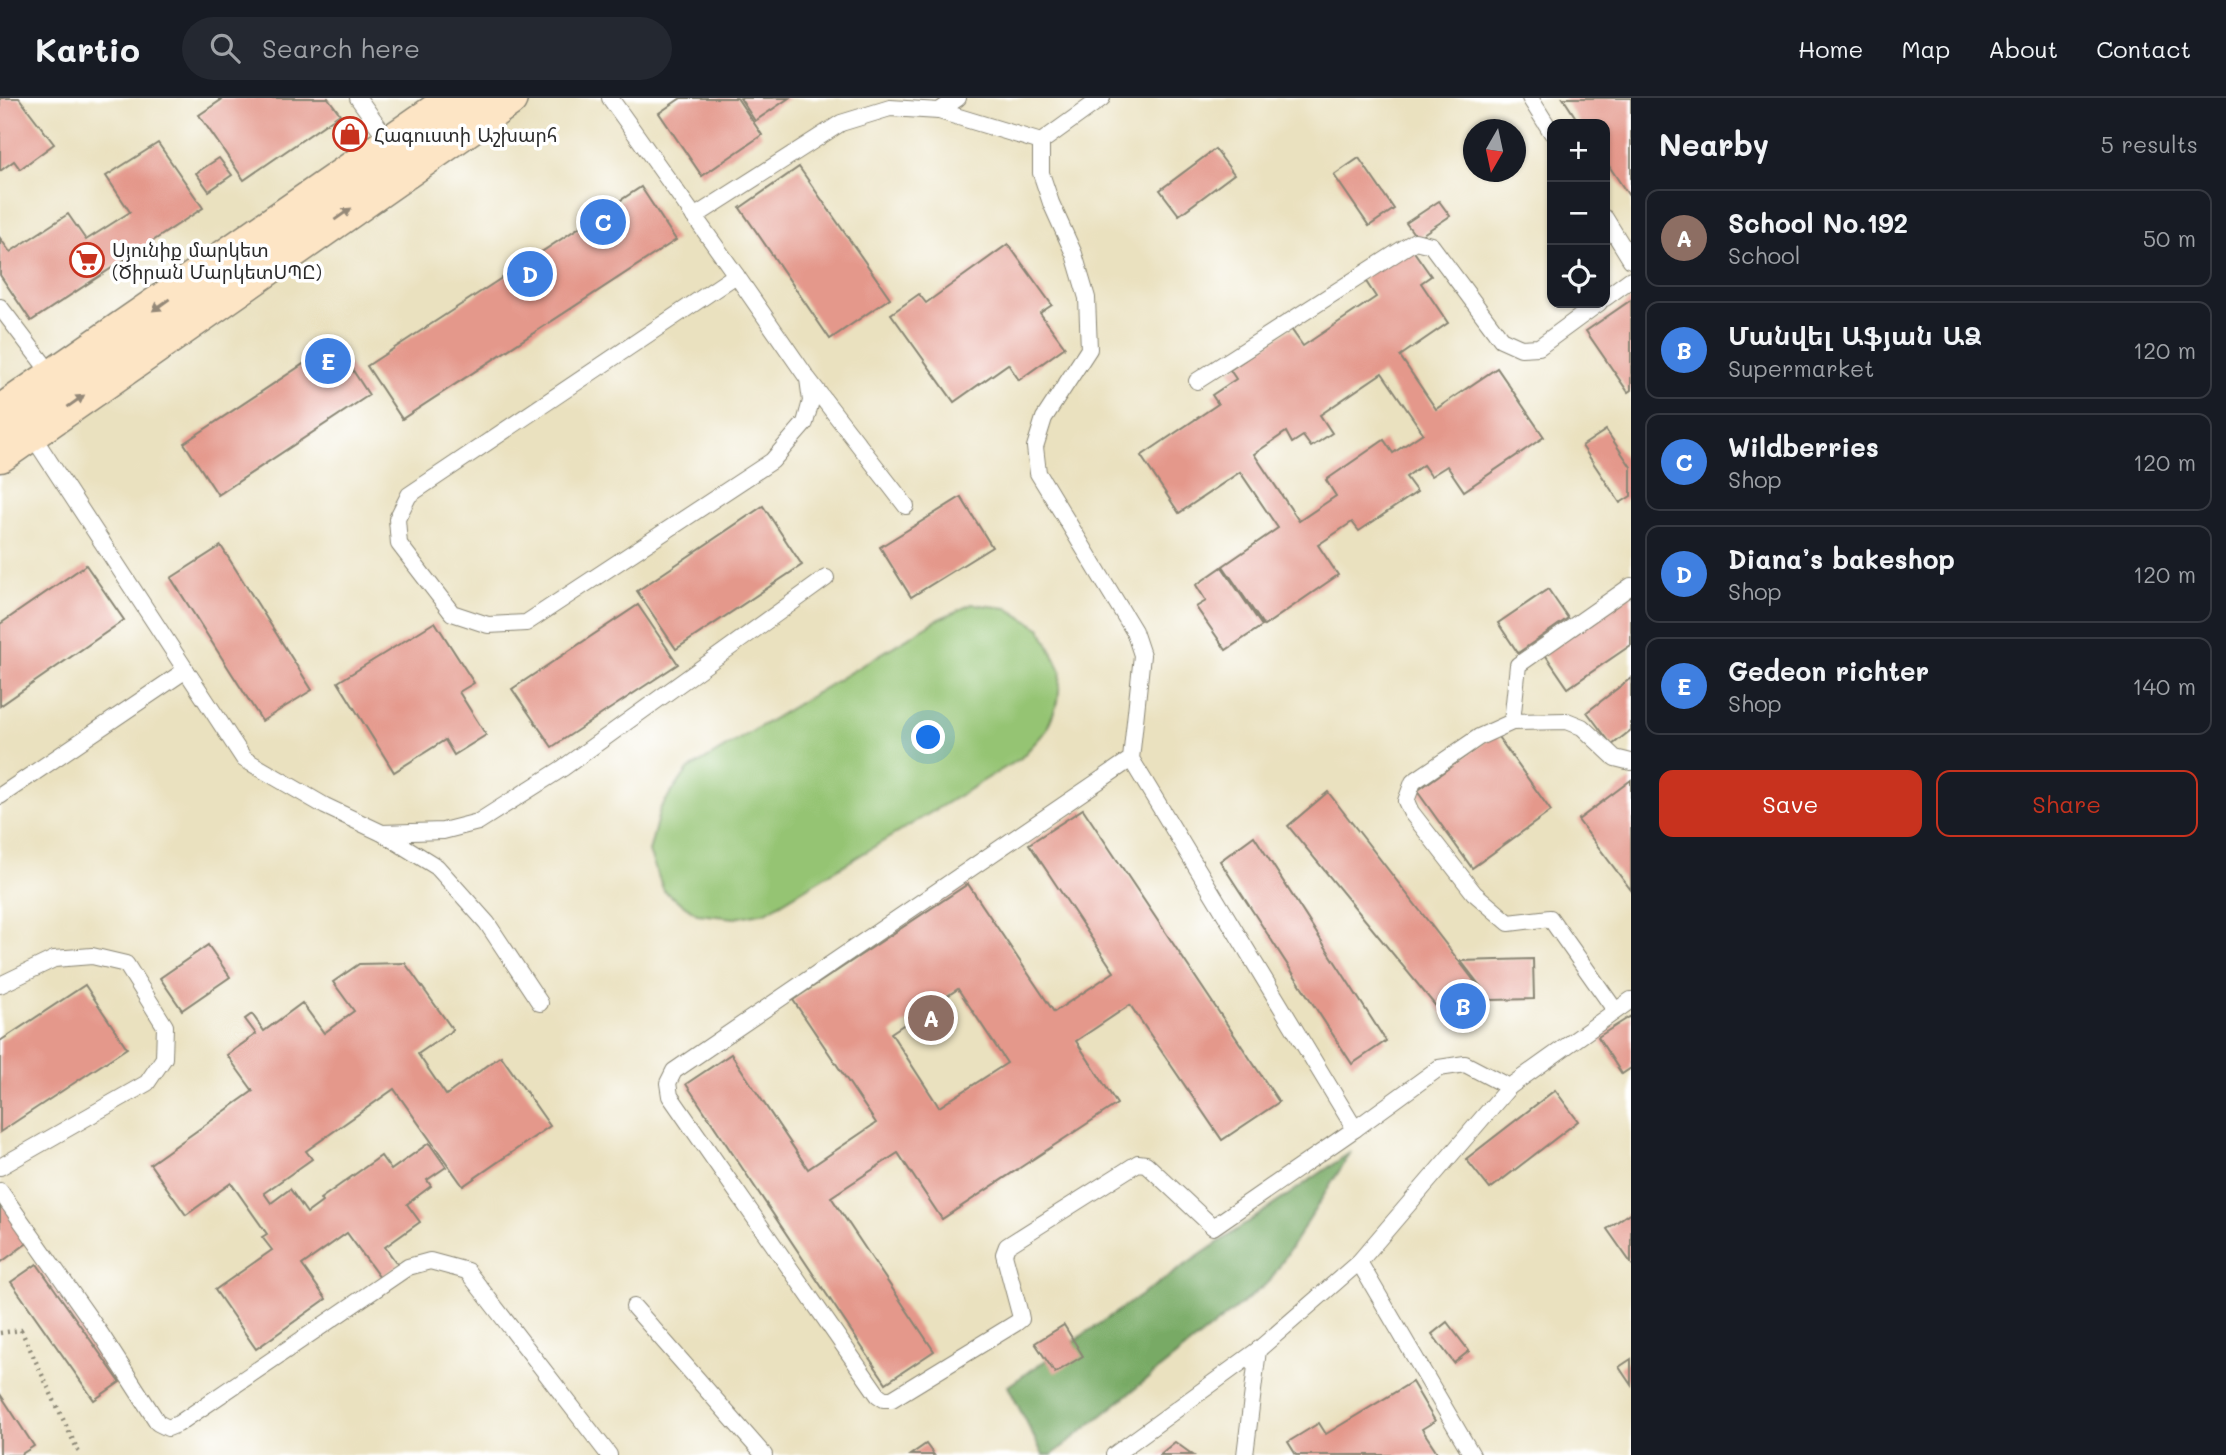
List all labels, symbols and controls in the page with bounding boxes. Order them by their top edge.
search box [182,17,672,80]
text: Kartio [35,27,140,70]
icon: search [206,29,244,67]
text: Search here [262,31,420,65]
text: Home [1798,33,1863,64]
text: Map [1901,33,1950,64]
text: About [1988,33,2058,64]
text: Contact [2096,33,2191,64]
shop icon: Հագուստի Աշխարհ [331,115,369,153]
north arrow [1463,119,1526,182]
map controls [1547,119,1610,308]
button: + [1547,119,1610,182]
place label: Հագուստի Աշխարհ [374,122,558,147]
text: Nearby [1659,124,1769,164]
text: 5 results [2101,129,2198,159]
button: − [1547,182,1610,245]
pin: C [580,196,626,248]
text: School No.192 [1728,206,1908,240]
one-way arrow [334,207,352,221]
text: A [1676,223,1692,253]
text: 50 m [2143,223,2196,253]
place label: Սյունիք մարկետ (Ծիրան ՄարկետՍՊԸ) [112,237,322,284]
text: School [1728,240,1801,270]
supermarket icon: Սյունիք մարկետ (Ծիրան ՄարկետՍՊԸ) [68,241,106,279]
button: locate [1547,245,1610,308]
pin: D [507,248,553,300]
one-way arrow [152,298,170,312]
text: Մանվել Աֆյան ԱՁ [1728,318,1982,352]
pin: E [305,335,351,387]
text: B [1676,335,1692,365]
text: 120 m [2133,335,2196,365]
text: Supermarket [1728,353,1874,383]
one-way arrow [67,394,85,408]
text: Wildberries [1728,430,1879,464]
text: C [1675,447,1693,477]
text: 120 m [2133,447,2196,477]
text: Shop [1728,464,1782,494]
text: Diana’s bakeshop [1728,542,1955,576]
text: D [1676,559,1692,589]
text: 120 m [2133,559,2196,589]
text: Shop [1728,576,1782,606]
text: Gedeon richter [1728,654,1929,688]
text: E [1677,671,1691,701]
text: 140 m [2132,671,2196,701]
text: Shop [1728,688,1782,718]
your location [911,720,945,754]
button: Save [1659,770,1922,837]
button: Share [1936,770,2198,837]
pin: B [1440,980,1486,1032]
pin: A [908,992,954,1044]

